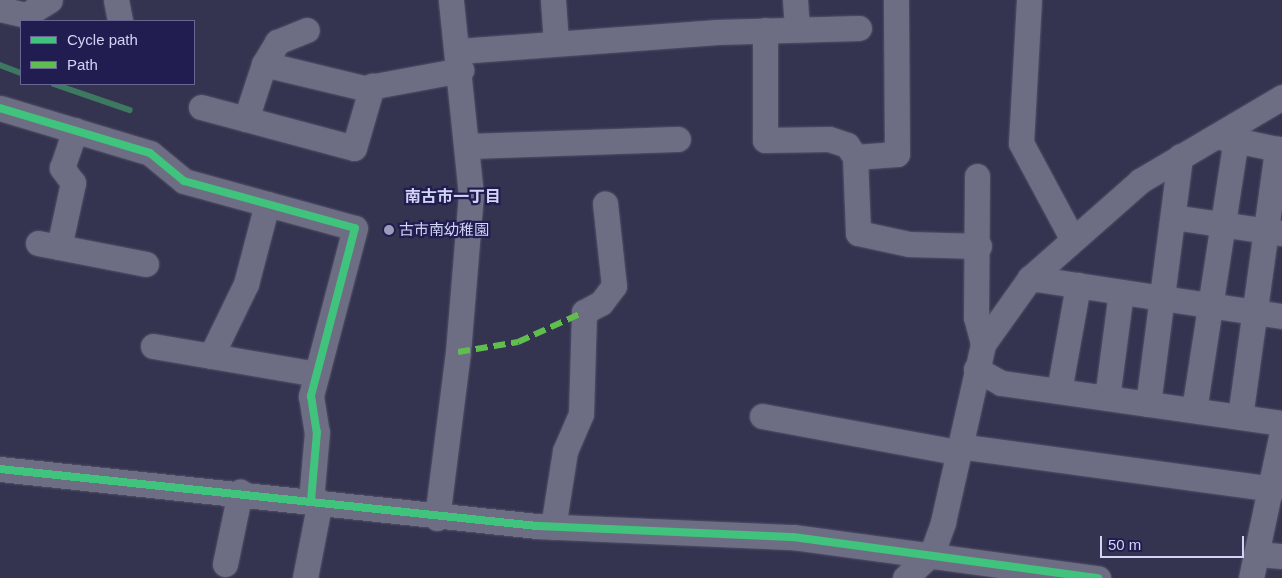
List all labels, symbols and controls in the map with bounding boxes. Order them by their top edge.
legend [20,20,195,85]
text: Cycle path [67,31,138,48]
text: Path [67,56,98,73]
district label: 南古市一丁目 [405,187,501,207]
place label: 古市南幼稚園 [399,221,489,239]
marker: 古市南幼稚園 [383,224,395,236]
scale bar [1102,526,1246,558]
text: 50 m [1108,536,1141,553]

